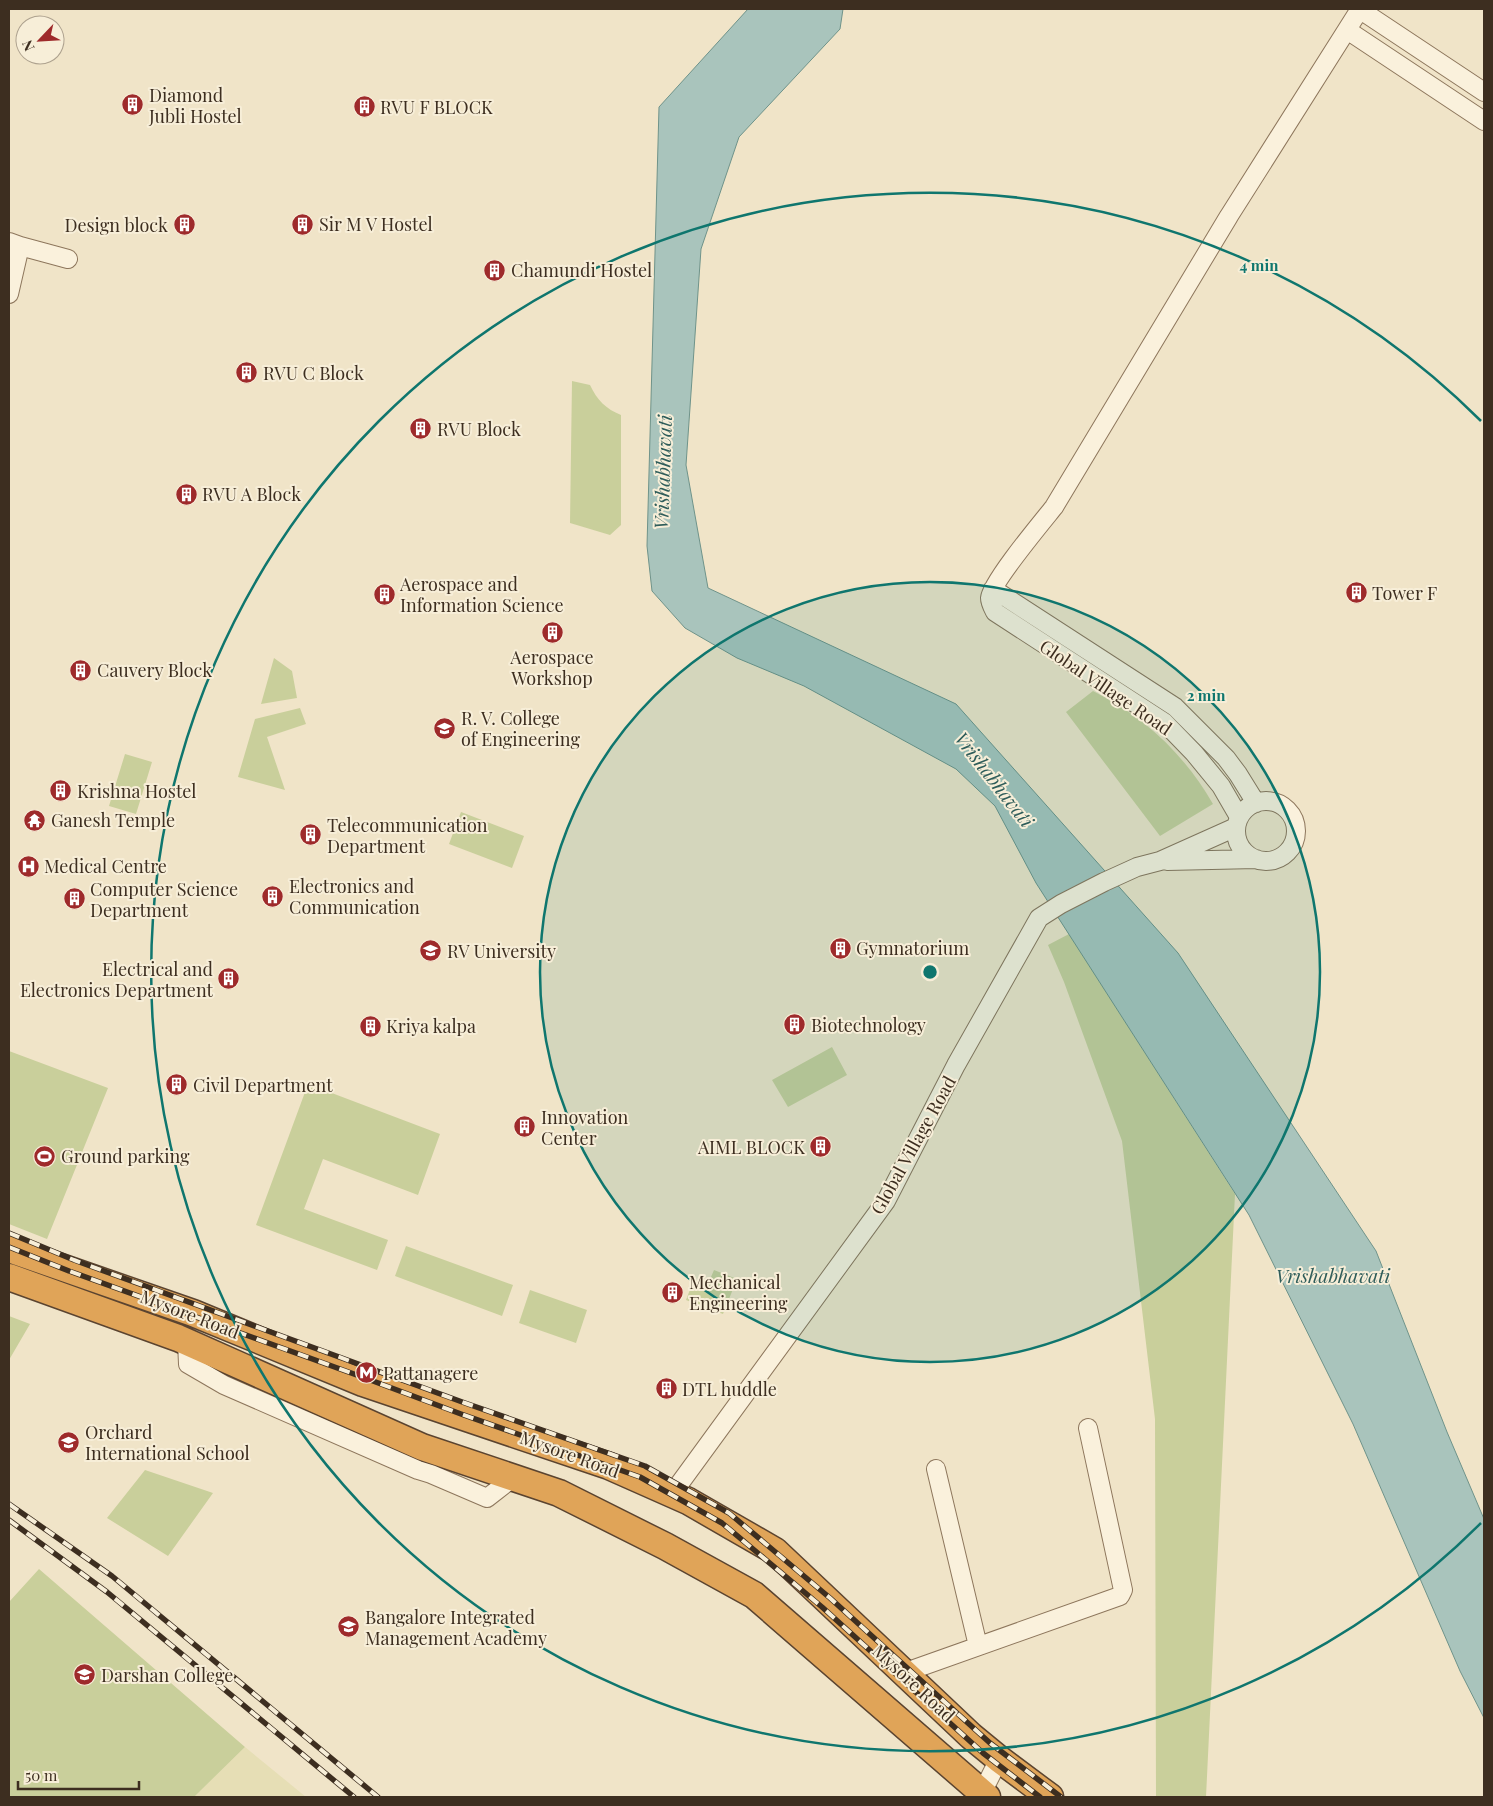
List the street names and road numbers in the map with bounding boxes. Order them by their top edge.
street label: Global Village Road [1035,634,1177,741]
street label: Global Village Road [865,1071,961,1218]
street label: Mysore Road [137,1284,244,1344]
street label: Mysore Road [517,1425,624,1483]
street label: Mysore Road [868,1639,961,1728]

